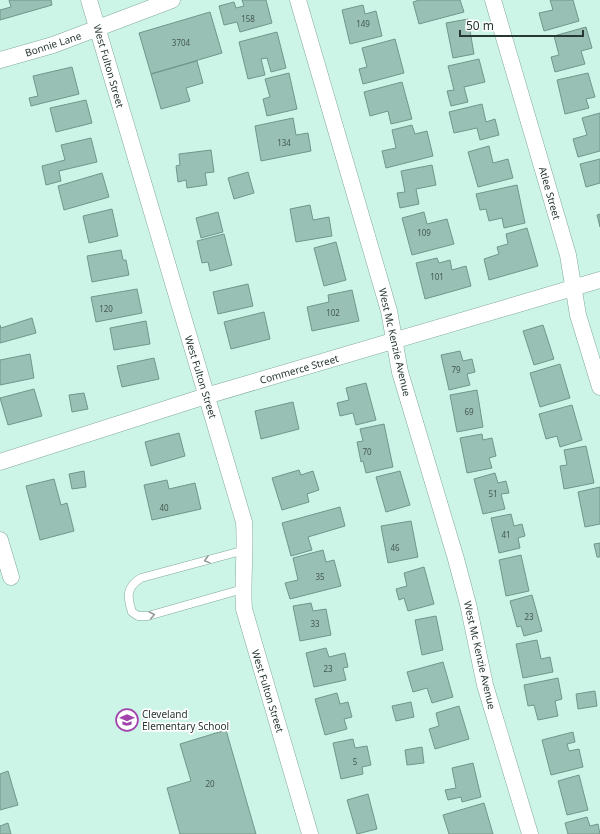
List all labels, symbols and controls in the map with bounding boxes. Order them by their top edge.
scale bar [460,12,583,38]
house number: 158 [241,13,255,24]
text: 50 m [466,17,494,34]
house number: 149 [356,18,370,29]
street label: West Fulton Street [90,23,128,110]
street label: Bonnie Lane [23,28,83,60]
house number: 3704 [172,37,191,48]
house number: 134 [277,137,291,148]
street label: Atlee Street [536,165,564,221]
house number: 109 [417,227,431,238]
house number: 101 [430,271,444,282]
street label: West Mc Kenzie Avenue [376,286,414,398]
house number: 120 [99,303,113,314]
house number: 102 [326,307,340,318]
street label: West Fulton Street [182,334,220,421]
street label: Commerce Street [258,351,341,387]
house number: 79 [451,364,461,375]
house number: 69 [464,406,474,417]
house number: 70 [362,446,372,457]
house number: 51 [488,488,498,499]
house number: 40 [159,502,169,513]
house number: 41 [501,529,511,540]
house number: 46 [390,542,400,553]
one-way arrow [204,555,211,564]
house number: 35 [315,571,325,582]
street label: West Mc Kenzie Avenue [461,599,499,711]
one-way arrow [148,611,155,619]
house number: 23 [524,611,534,622]
house number: 33 [310,618,320,629]
street label: West Fulton Street [249,648,287,735]
house number: 23 [323,663,333,674]
school or university icon: Cleveland Elementary School [114,707,140,733]
place label: Cleveland Elementary School [142,707,229,733]
house number: 5 [353,756,358,767]
house number: 20 [205,778,215,789]

